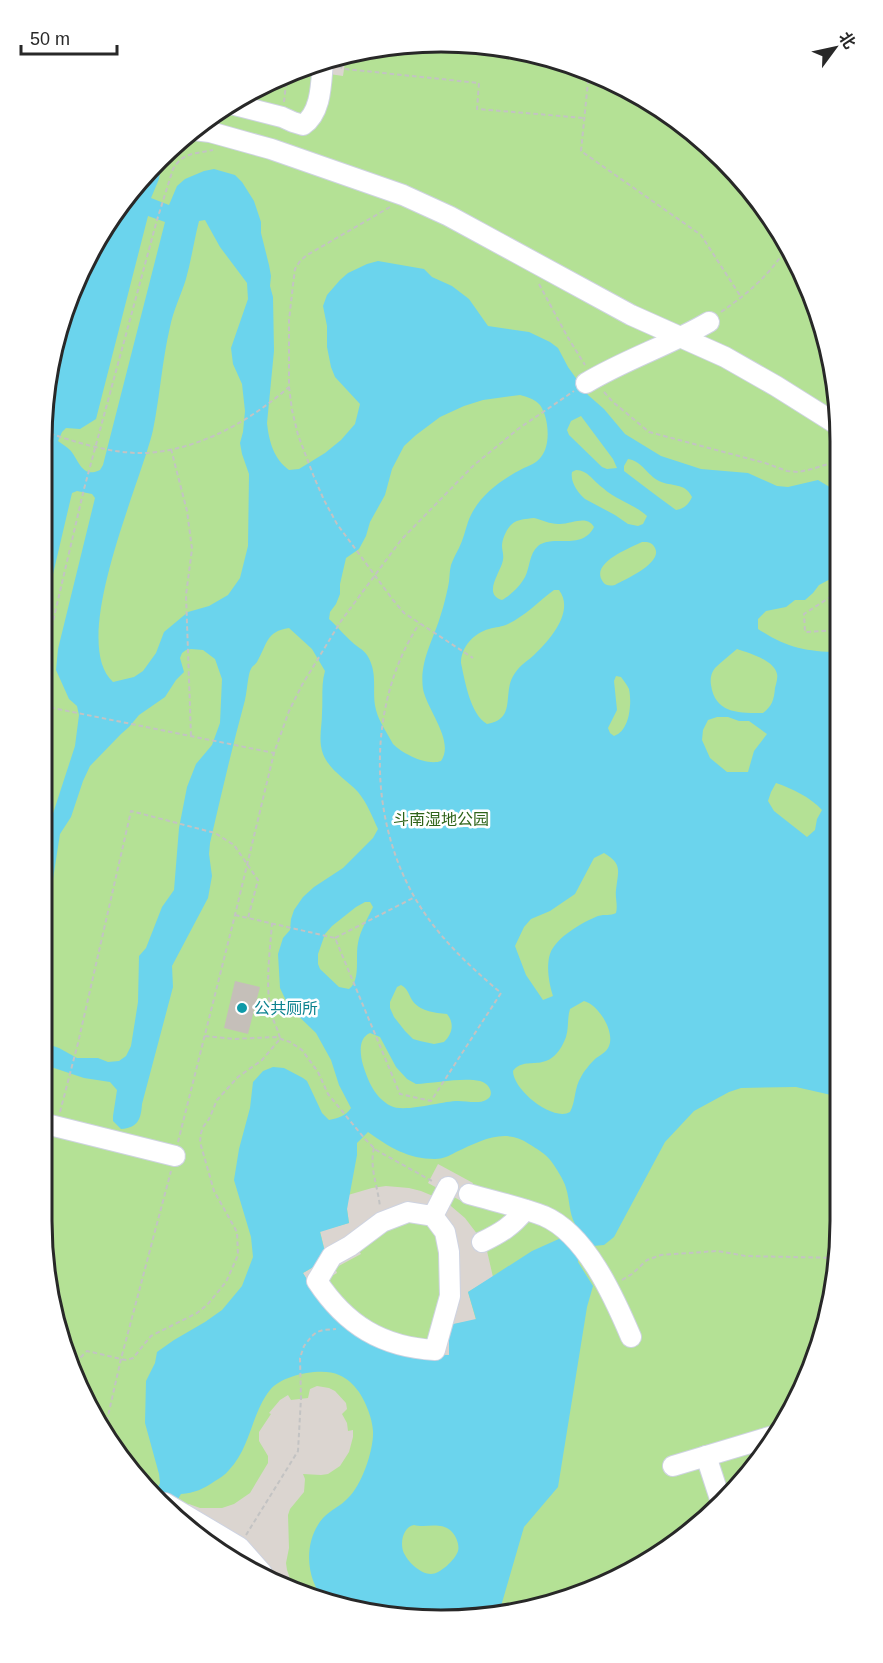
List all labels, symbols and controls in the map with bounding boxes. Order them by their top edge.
scale bar [21,18,117,56]
north arrow [805,18,865,78]
text: 50 m [30,29,70,49]
text: 北 [836,29,859,51]
park label: 斗南湿地公园 [393,811,489,828]
place label: 公共厕所 [254,1000,318,1017]
marker: 公共厕所 [235,1001,249,1015]

